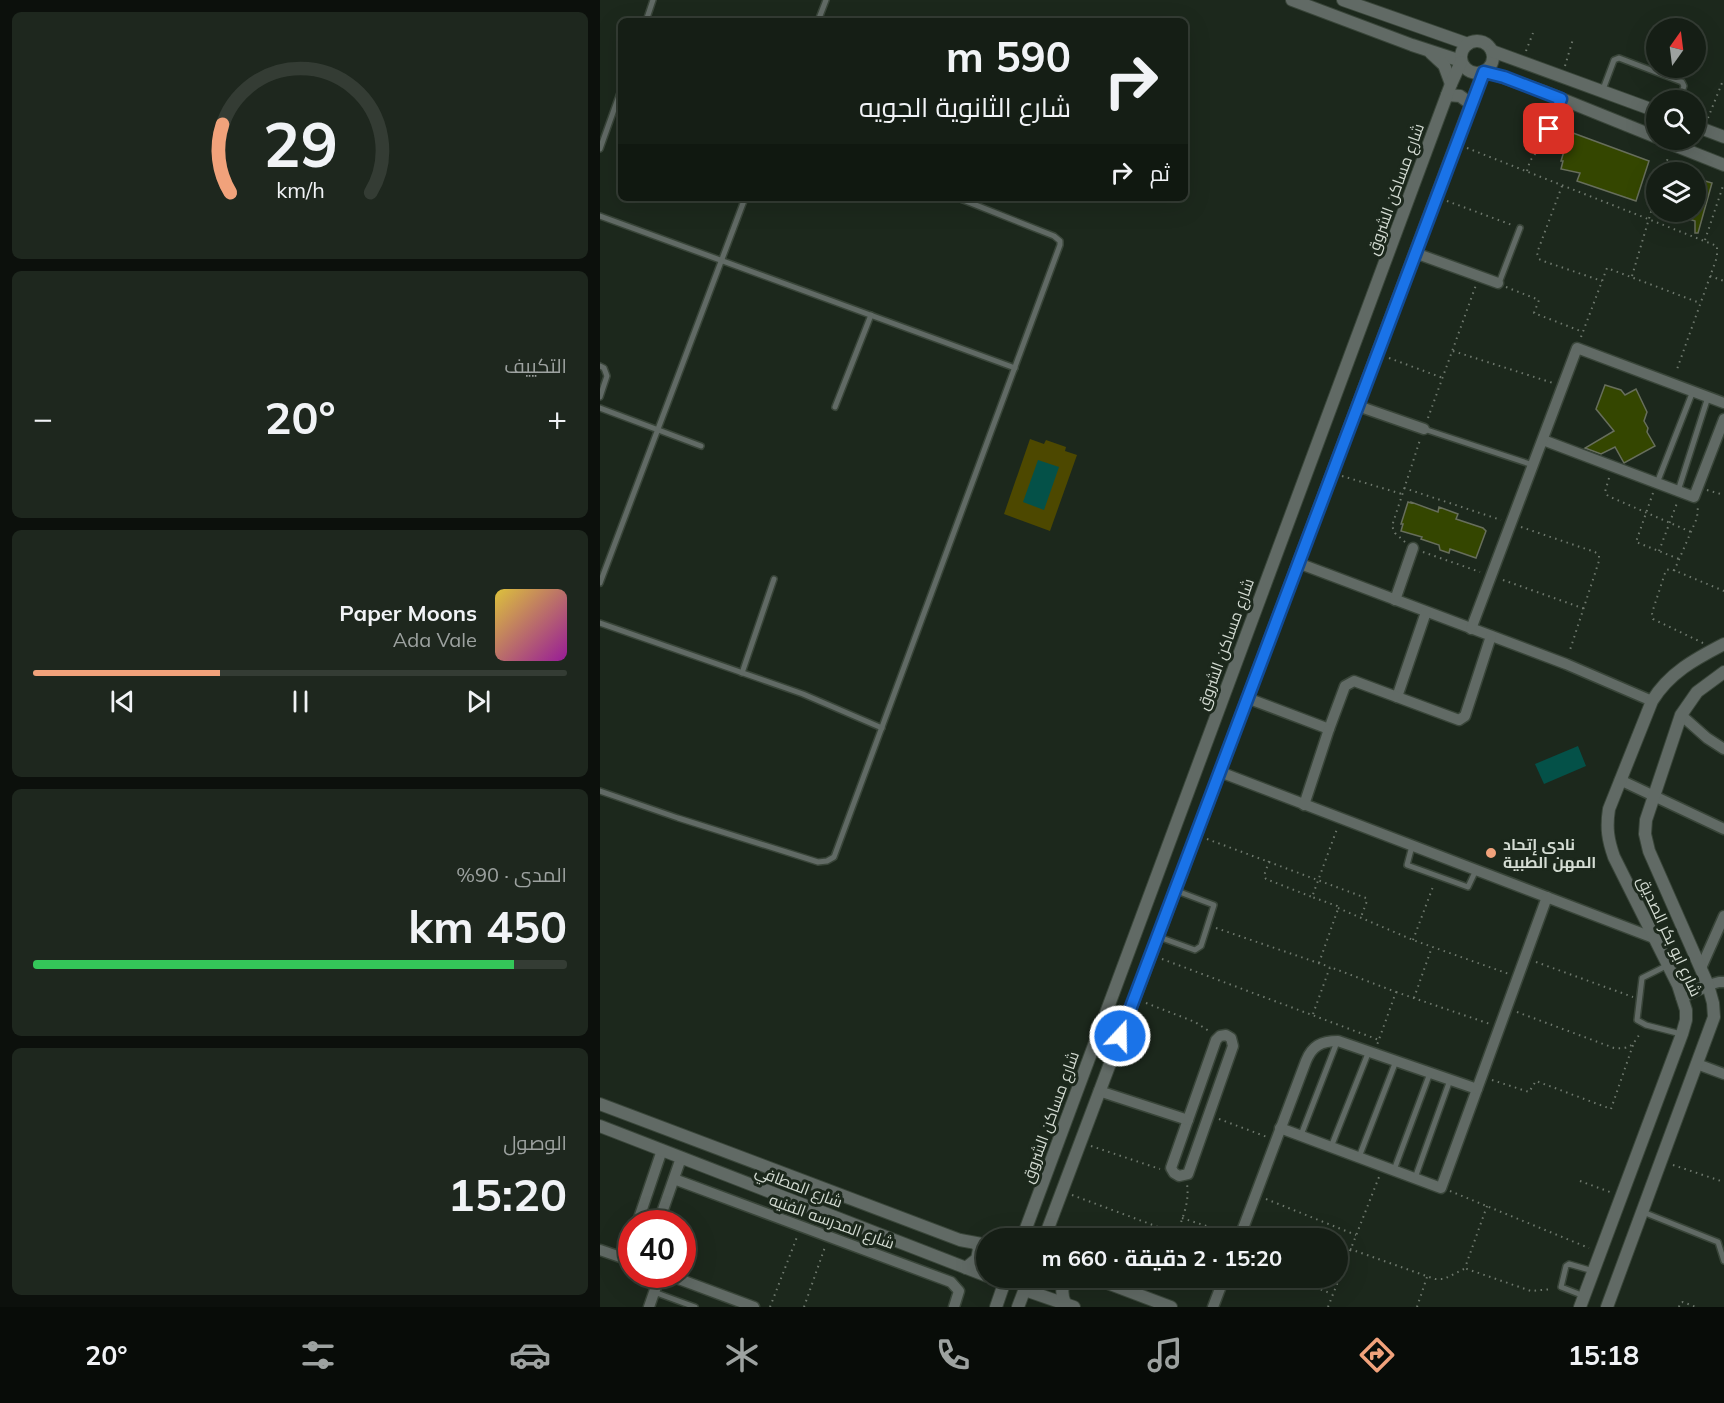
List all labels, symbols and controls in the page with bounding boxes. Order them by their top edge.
north arrow [1646,18,1706,78]
map controls [1646,18,1706,222]
text: 590 m [946,30,1071,83]
icon: right [1092,42,1170,120]
text: شارع الثانوية الجويه [859,90,1071,124]
button: search [1646,90,1706,150]
pin [1523,103,1574,154]
text: 29 [263,104,337,183]
icon: arrive [1532,112,1565,145]
street label: شارع مساكن الشروق [1362,120,1430,258]
icon: right [1105,156,1138,189]
text: ثم [1150,159,1170,187]
button: layers [1646,162,1706,222]
text: km/h [276,176,324,203]
text: التكييف [504,353,567,378]
text: 20° [264,389,336,445]
text: − [33,397,53,438]
text: + [547,397,567,438]
street label: شارع مساكن الشروق [1192,575,1260,713]
text: Paper Moons [339,599,477,627]
text: Ada Vale [393,627,477,652]
icon: previous [106,685,139,718]
icon: pause [284,685,317,718]
icon: next [462,685,495,718]
place label: نادى إتحاد المهن الطبية [1503,834,1596,872]
marker: نادى إتحاد المهن الطبية [1484,846,1498,860]
text: المدى · 90% [456,862,567,887]
street label: شارع ابو بكر الصديق [1632,873,1707,1000]
text: 450 km [408,898,567,954]
position arrow [1088,1004,1152,1068]
street label: شارع مساكن الشروق [1017,1048,1085,1186]
text: الوصول [503,1130,567,1155]
street label: شارع المطافي [751,1160,846,1216]
text: 15:20 [448,1166,567,1222]
street label: شارع المدرسه الفنيه [766,1189,897,1255]
speed limit sign: 40 [618,1210,696,1288]
text: 15:20 · 2 دقيقة · 660 m [1042,1244,1282,1272]
icon: filters [297,1334,339,1376]
icon: car [509,1334,551,1376]
icon: climate [721,1334,763,1376]
icon: phone [932,1334,974,1376]
icon: music [1144,1334,1186,1376]
icon: directions [1356,1334,1398,1376]
text: 20° [85,1338,128,1372]
text: 15:18 [1568,1338,1639,1372]

